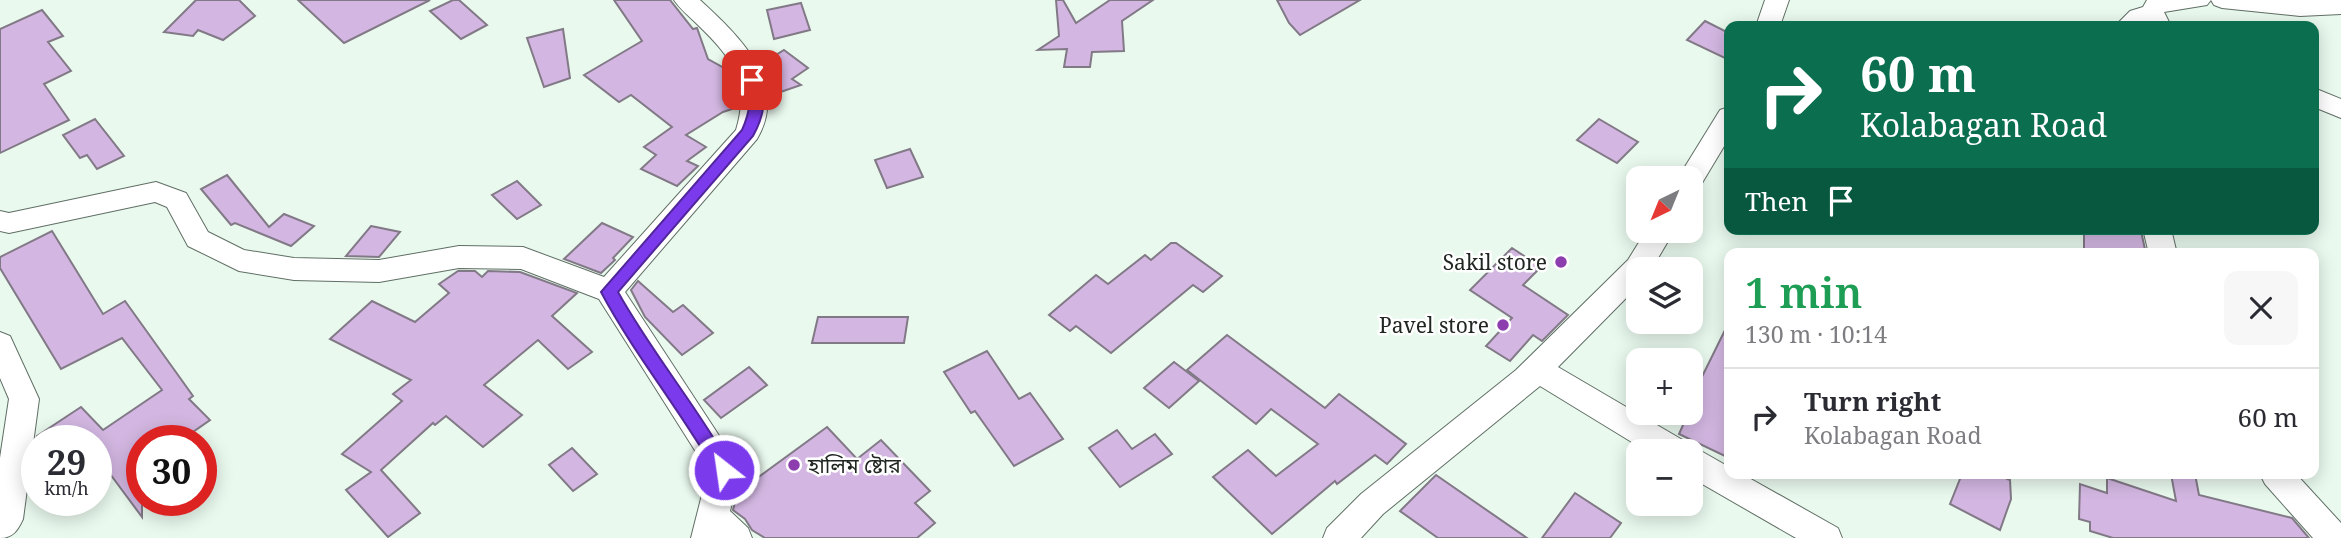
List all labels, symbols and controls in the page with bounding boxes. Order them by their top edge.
text: 60 m [1860,40,1976,106]
icon: right [1745,49,1836,140]
pin [722,50,782,110]
icon: arrive [733,61,771,99]
text: Kolabagan Road [1860,103,2107,146]
north arrow [1626,166,1703,243]
map controls [1626,166,1703,516]
icon: arrive [1822,182,1860,220]
text: Then [1745,183,1808,219]
place label: Sakil store [1443,248,1547,276]
marker: Sakil store [1553,254,1569,270]
button: layers [1626,257,1703,334]
text: 1 min [1745,263,1862,320]
button: close [2224,271,2298,345]
place label: Pavel store [1379,311,1489,339]
marker: Pavel store [1495,317,1511,333]
text: 130 m · 10:14 [1745,318,1887,350]
button: + [1626,348,1703,425]
text: Turn right [1804,383,1941,419]
icon: right [1745,398,1783,436]
text: 60 m [2238,399,2298,435]
text: Kolabagan Road [1804,419,1982,451]
speed limit sign: 30 [126,425,217,516]
position arrow [687,433,761,507]
text: 29 [47,438,86,485]
button: − [1626,439,1703,516]
place label: হালিম ষ্টোর [807,451,901,479]
marker: হালিম ষ্টোর [786,457,802,473]
text: km/h [44,476,89,500]

